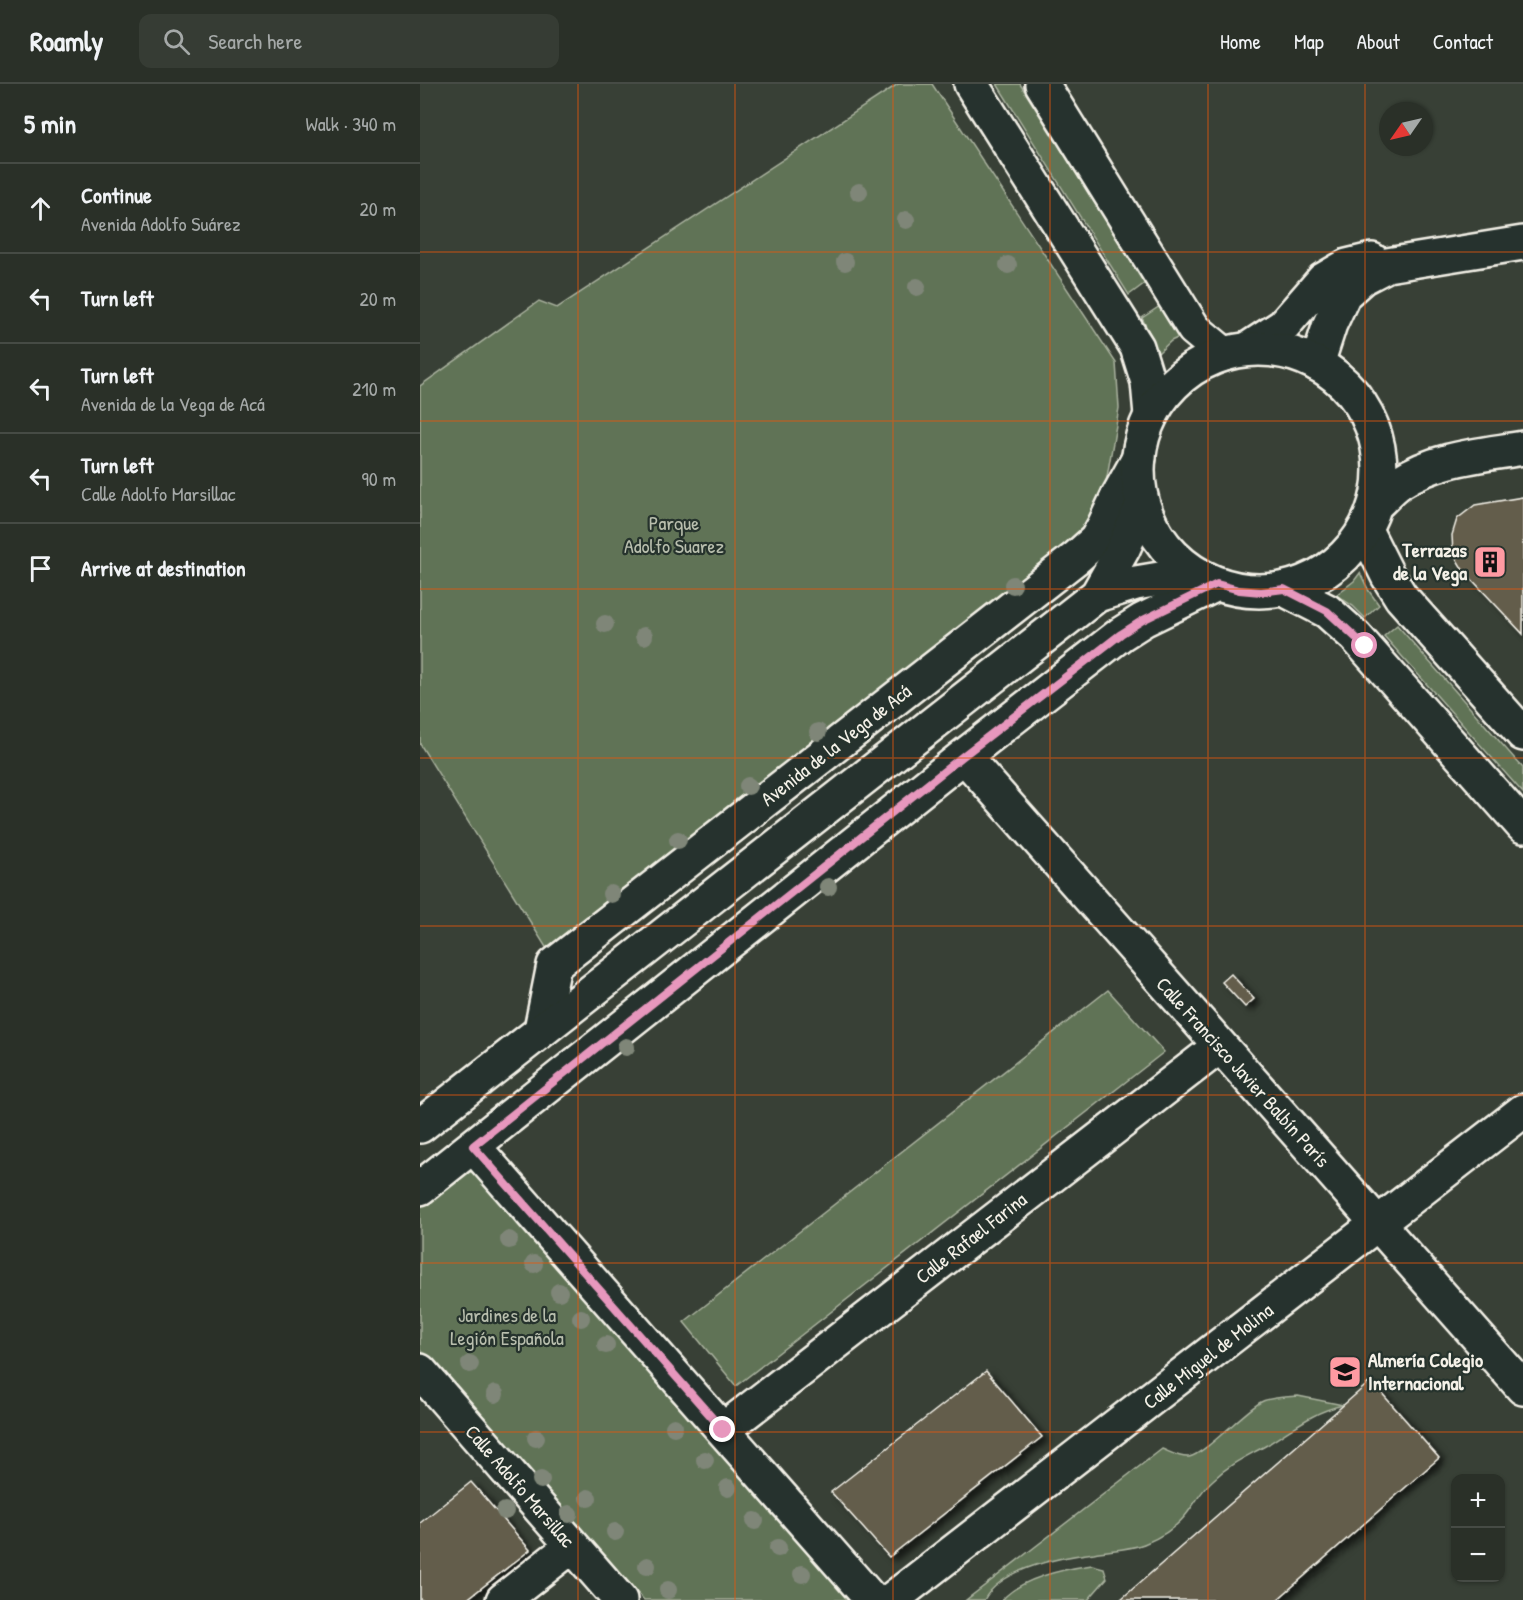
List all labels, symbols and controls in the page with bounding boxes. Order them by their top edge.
search box [139,14,559,68]
text: Roamly [30,22,103,60]
icon: search [160,25,193,58]
text: Search here [208,26,302,56]
text: Home [1220,27,1261,56]
text: Map [1294,27,1324,56]
text: About [1357,27,1400,56]
text: Contact [1433,27,1493,56]
north arrow [1379,102,1433,156]
text: 5 min [24,106,76,141]
text: Walk · 340 m [305,110,396,137]
text: Continue [81,180,152,210]
icon: ahead [24,192,57,225]
text: 20 m [359,195,396,222]
text: Avenida Adolfo Suárez [81,210,241,237]
icon: left [24,282,57,315]
text: Turn left [81,283,154,313]
text: 20 m [359,285,396,312]
text: Turn left [81,360,154,390]
icon: left [24,372,57,405]
text: 210 m [352,375,396,402]
text: Avenida de la Vega de Acá [81,390,265,417]
text: Turn left [81,450,154,480]
icon: left [24,462,57,495]
text: 90 m [362,465,396,492]
text: Calle Adolfo Marsillac [81,480,236,507]
park label: Parque Adolfo Suarez [624,509,724,559]
place label: Terrazas de la Vega [1393,536,1467,587]
building icon: Terrazas de la Vega [1472,544,1508,580]
icon: arrive [24,552,57,585]
text: Arrive at destination [81,553,246,583]
route start [1351,632,1377,658]
street label: Avenida de la Vega de Acá [755,677,917,812]
street label: Calle Francisco Javier Balbín París [1151,971,1336,1173]
street label: Calle Rafael Farina [910,1186,1032,1290]
street label: Calle Miguel de Molina [1137,1296,1278,1415]
park label: Jardines de la Legión Española [450,1301,564,1351]
place label: Almería Colegio Internacional [1368,1346,1483,1396]
school or university icon: Almería Colegio Internacional [1327,1354,1363,1390]
route end [709,1416,735,1442]
street label: Calle Adolfo Marsillac [459,1418,581,1553]
map controls [1451,1474,1505,1582]
button: + [1451,1474,1505,1528]
button: − [1451,1528,1505,1582]

